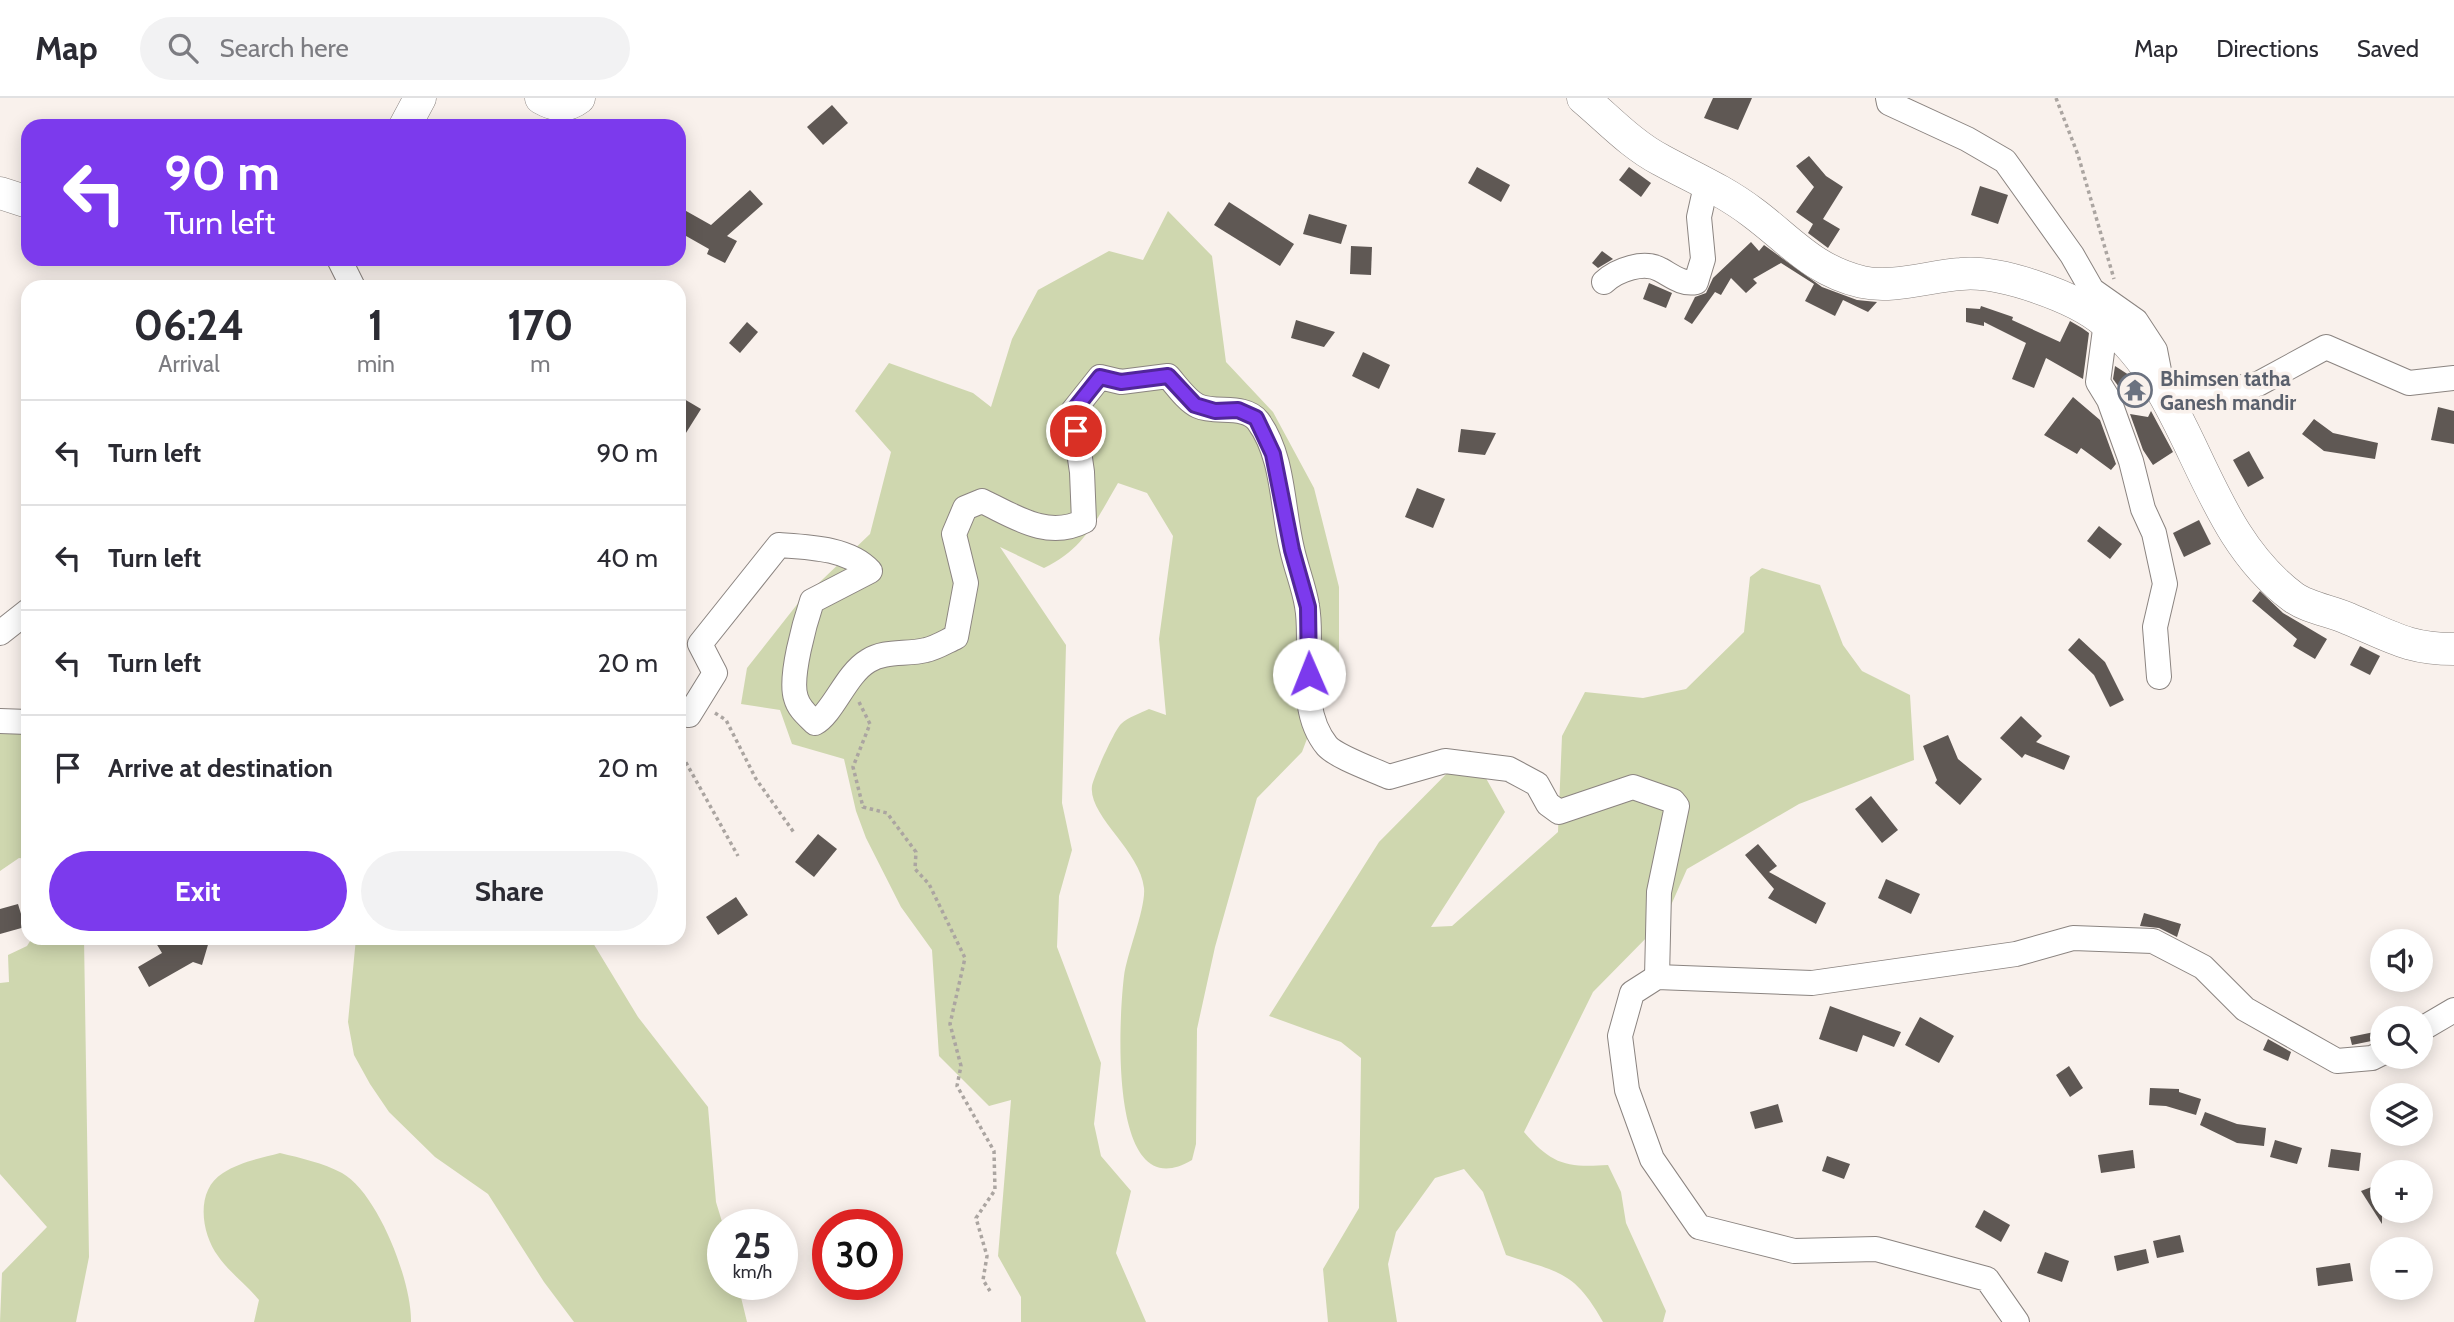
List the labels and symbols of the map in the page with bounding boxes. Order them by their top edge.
place label: Bhimsen tatha Ganesh mandir [2160,366,2296,415]
temple icon: Bhimsen tatha Ganesh mandir [2116,371,2154,409]
pin [1046,401,1106,461]
position arrow [1272,637,1346,711]
speed limit sign: 30 [812,1209,903,1300]

